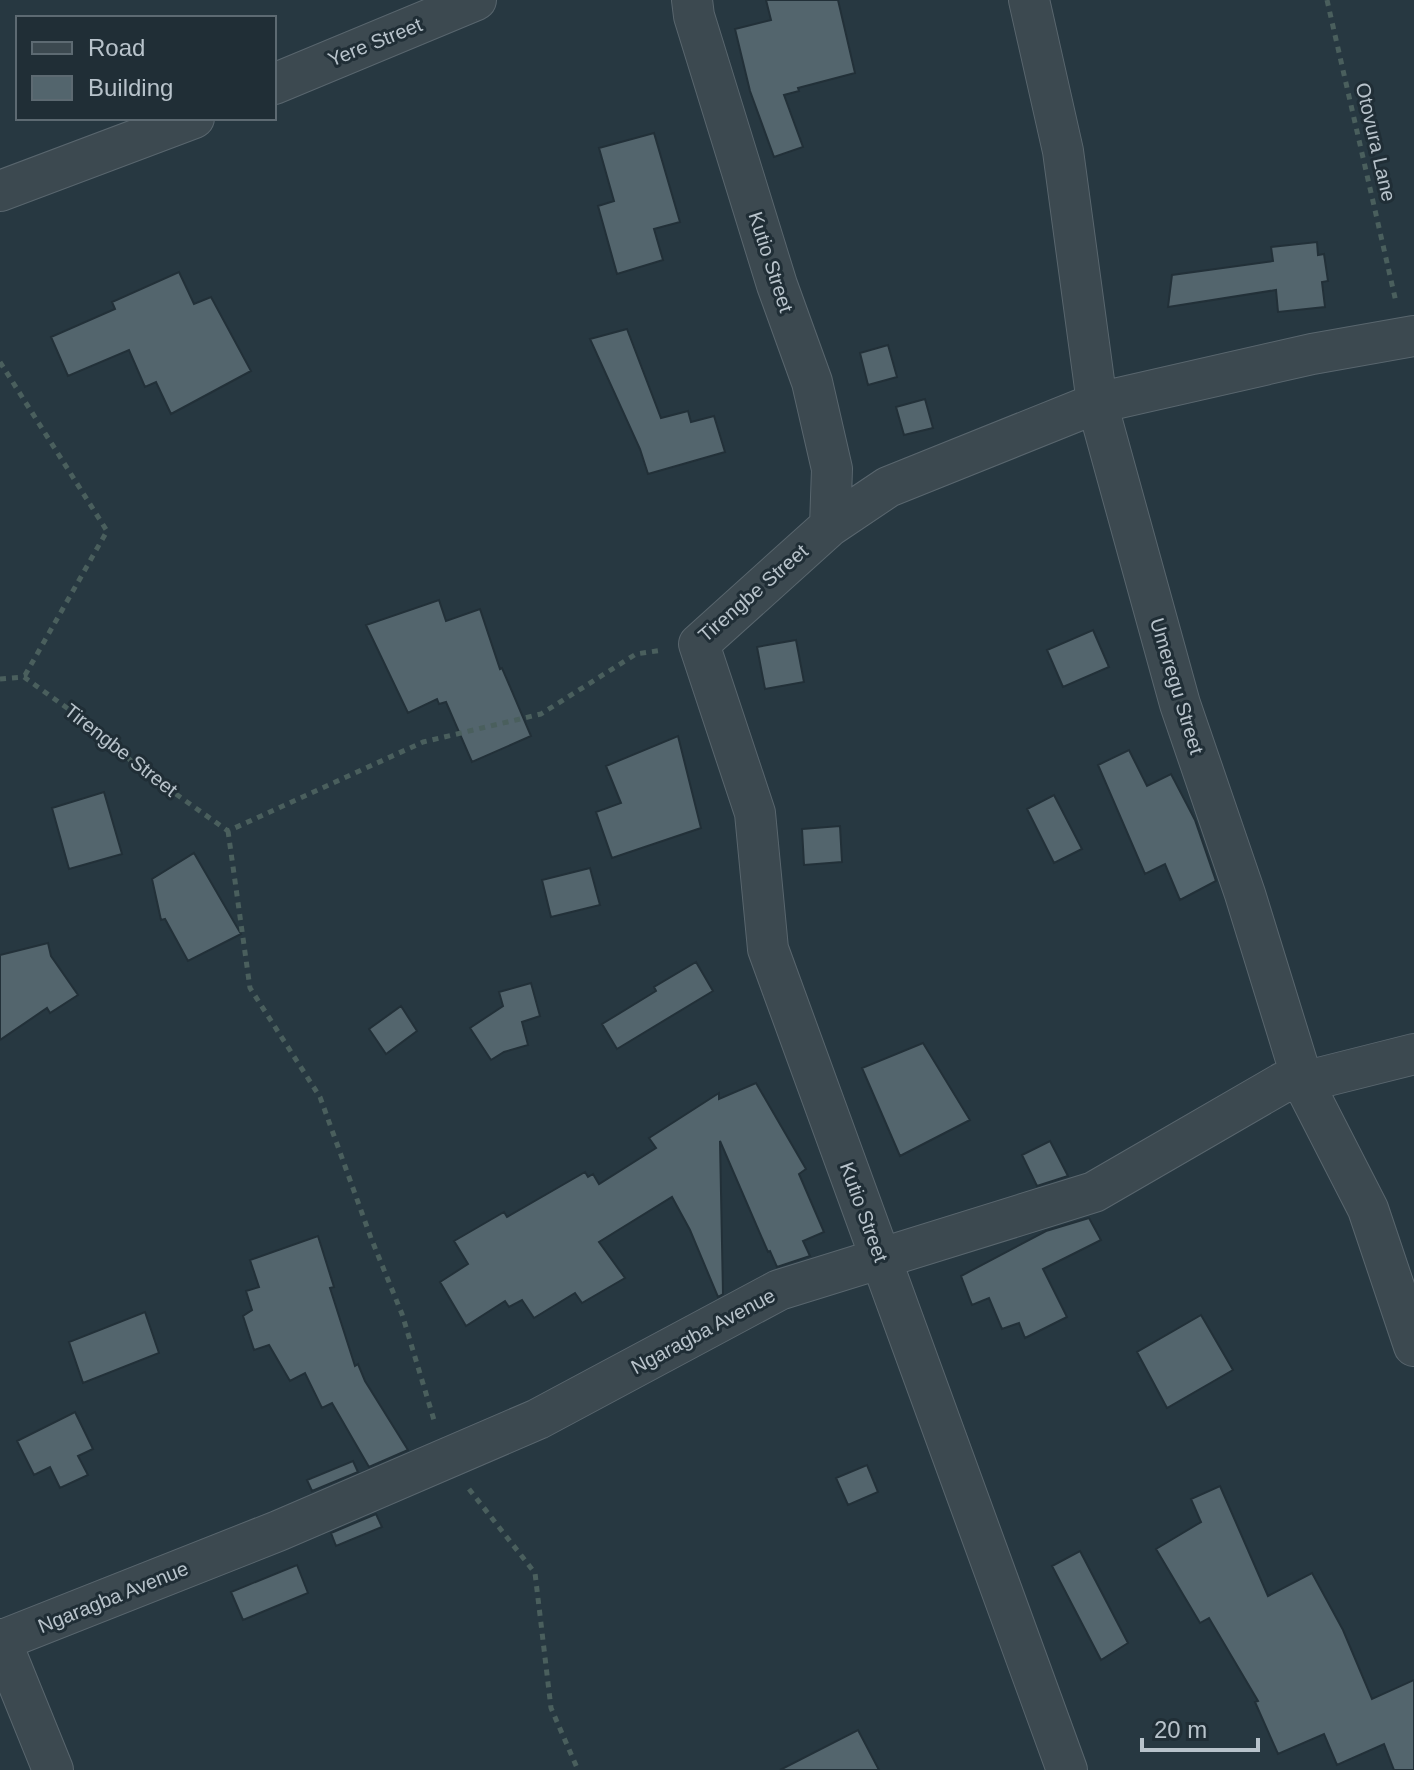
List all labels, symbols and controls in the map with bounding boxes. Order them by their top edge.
street label: Yere Street [325,13,426,71]
legend [16,16,276,120]
text: Road [88,34,145,61]
text: Building [88,74,173,101]
street label: Otovura Lane [1352,80,1400,204]
street label: Kutio Street [744,209,798,316]
street label: Tirengbe Street [694,539,812,646]
street label: Umeregu Street [1146,615,1208,757]
street label: Tirengbe Street [60,699,182,801]
street label: Kutio Street [836,1159,892,1265]
street label: Ngaragba Avenue [627,1284,779,1378]
street label: Ngaragba Avenue [35,1557,191,1637]
scale bar [1142,1702,1258,1752]
text: 20 m [1154,1716,1207,1743]

